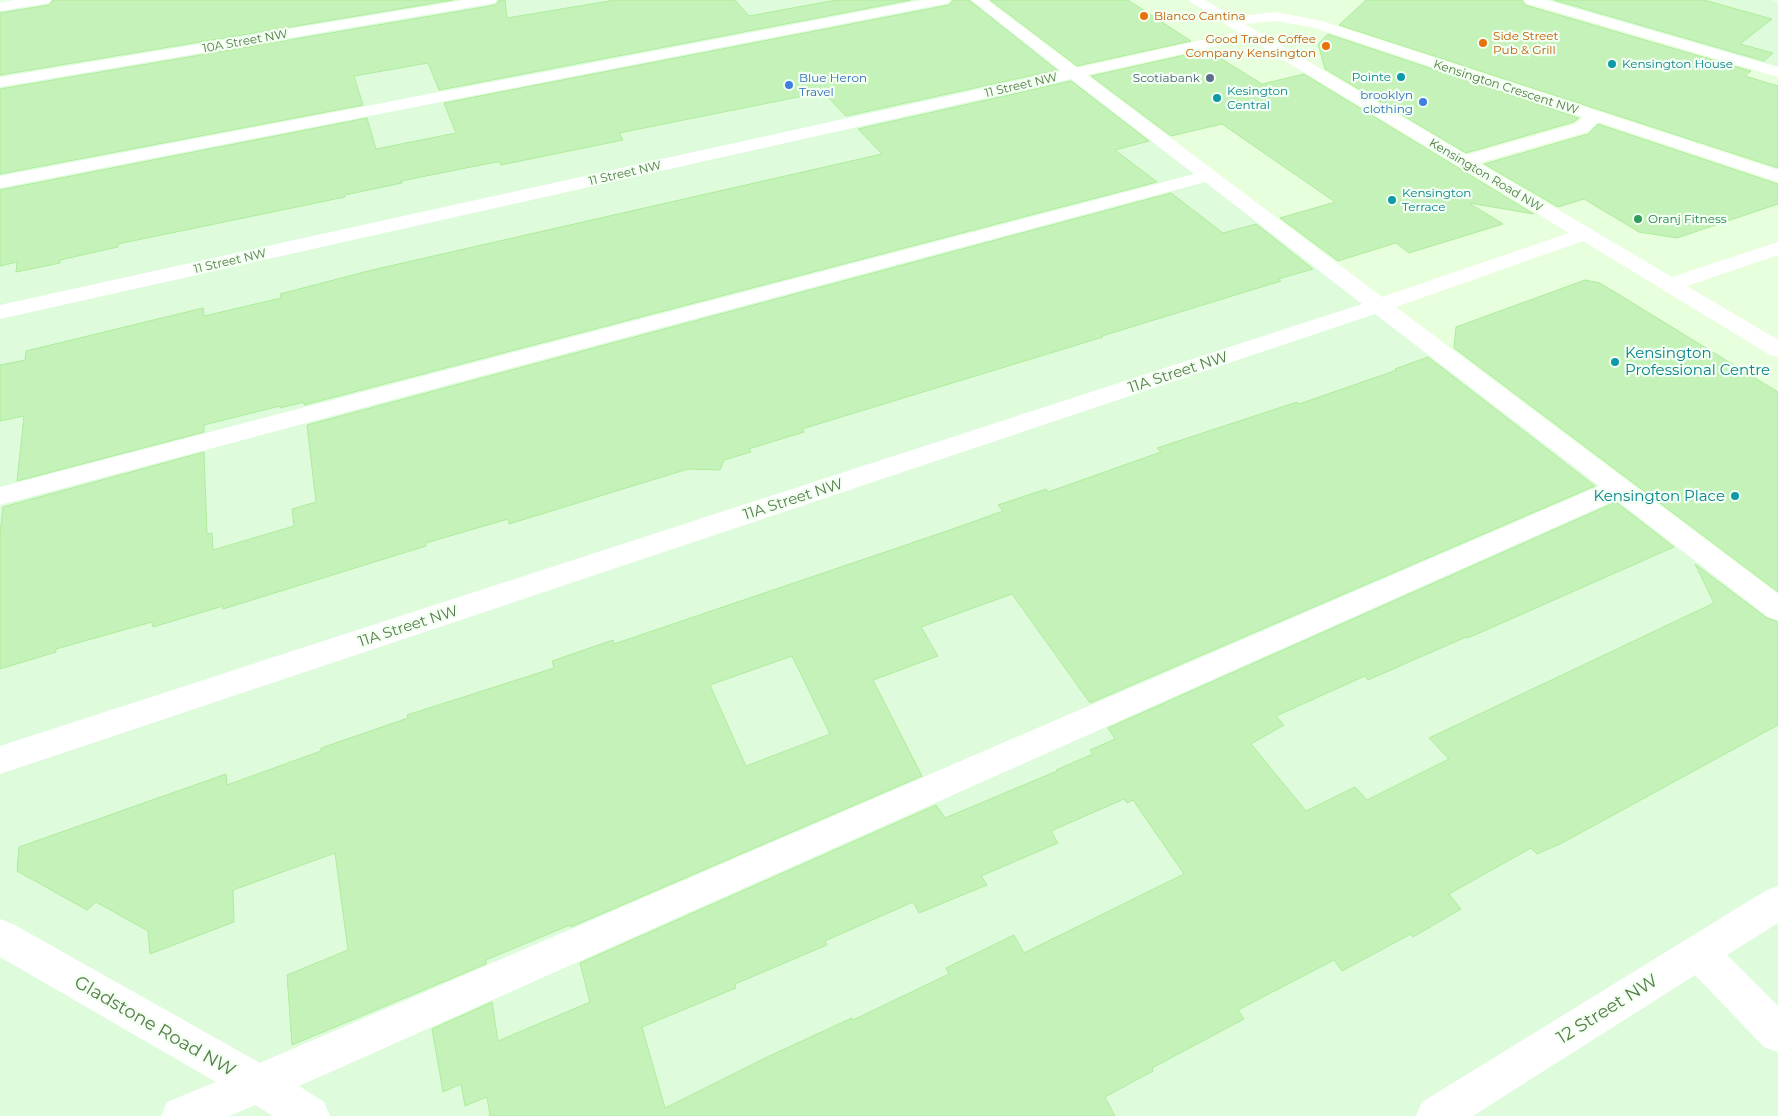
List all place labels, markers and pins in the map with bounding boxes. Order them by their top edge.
place label: Blanco Cantina [1154,8,1246,23]
marker: Blanco Cantina [1138,10,1150,22]
place label: Side Street Pub & Grill [1493,28,1559,57]
place label: Good Trade Coffee Company Kensington [1186,31,1316,60]
marker: Side Street Pub & Grill [1477,37,1489,49]
marker: Good Trade Coffee Company Kensington [1320,40,1332,52]
place label: Kensington House [1622,56,1733,71]
marker: Kensington House [1606,58,1618,70]
place label: Pointe [1352,69,1391,84]
place label: Blue Heron Travel [799,70,867,99]
place label: Scotiabank [1133,70,1201,85]
marker: Pointe [1395,71,1407,83]
marker: Scotiabank [1204,72,1216,84]
marker: Blue Heron Travel [783,79,795,91]
place label: Kesington Central [1227,83,1288,112]
place label: brooklyn clothing [1360,87,1413,116]
marker: Kesington Central [1211,92,1223,104]
marker: brooklyn clothing [1417,96,1429,108]
place label: Kensington Terrace [1402,185,1471,214]
marker: Kensington Terrace [1386,194,1398,206]
place label: Oranj Fitness [1648,211,1727,226]
marker: Oranj Fitness [1632,213,1644,225]
place label: Kensington Professional Centre [1625,343,1770,379]
marker: Kensington Professional Centre [1609,356,1621,368]
place label: Kensington Place [1593,486,1725,505]
marker: Kensington Place [1729,490,1741,502]

